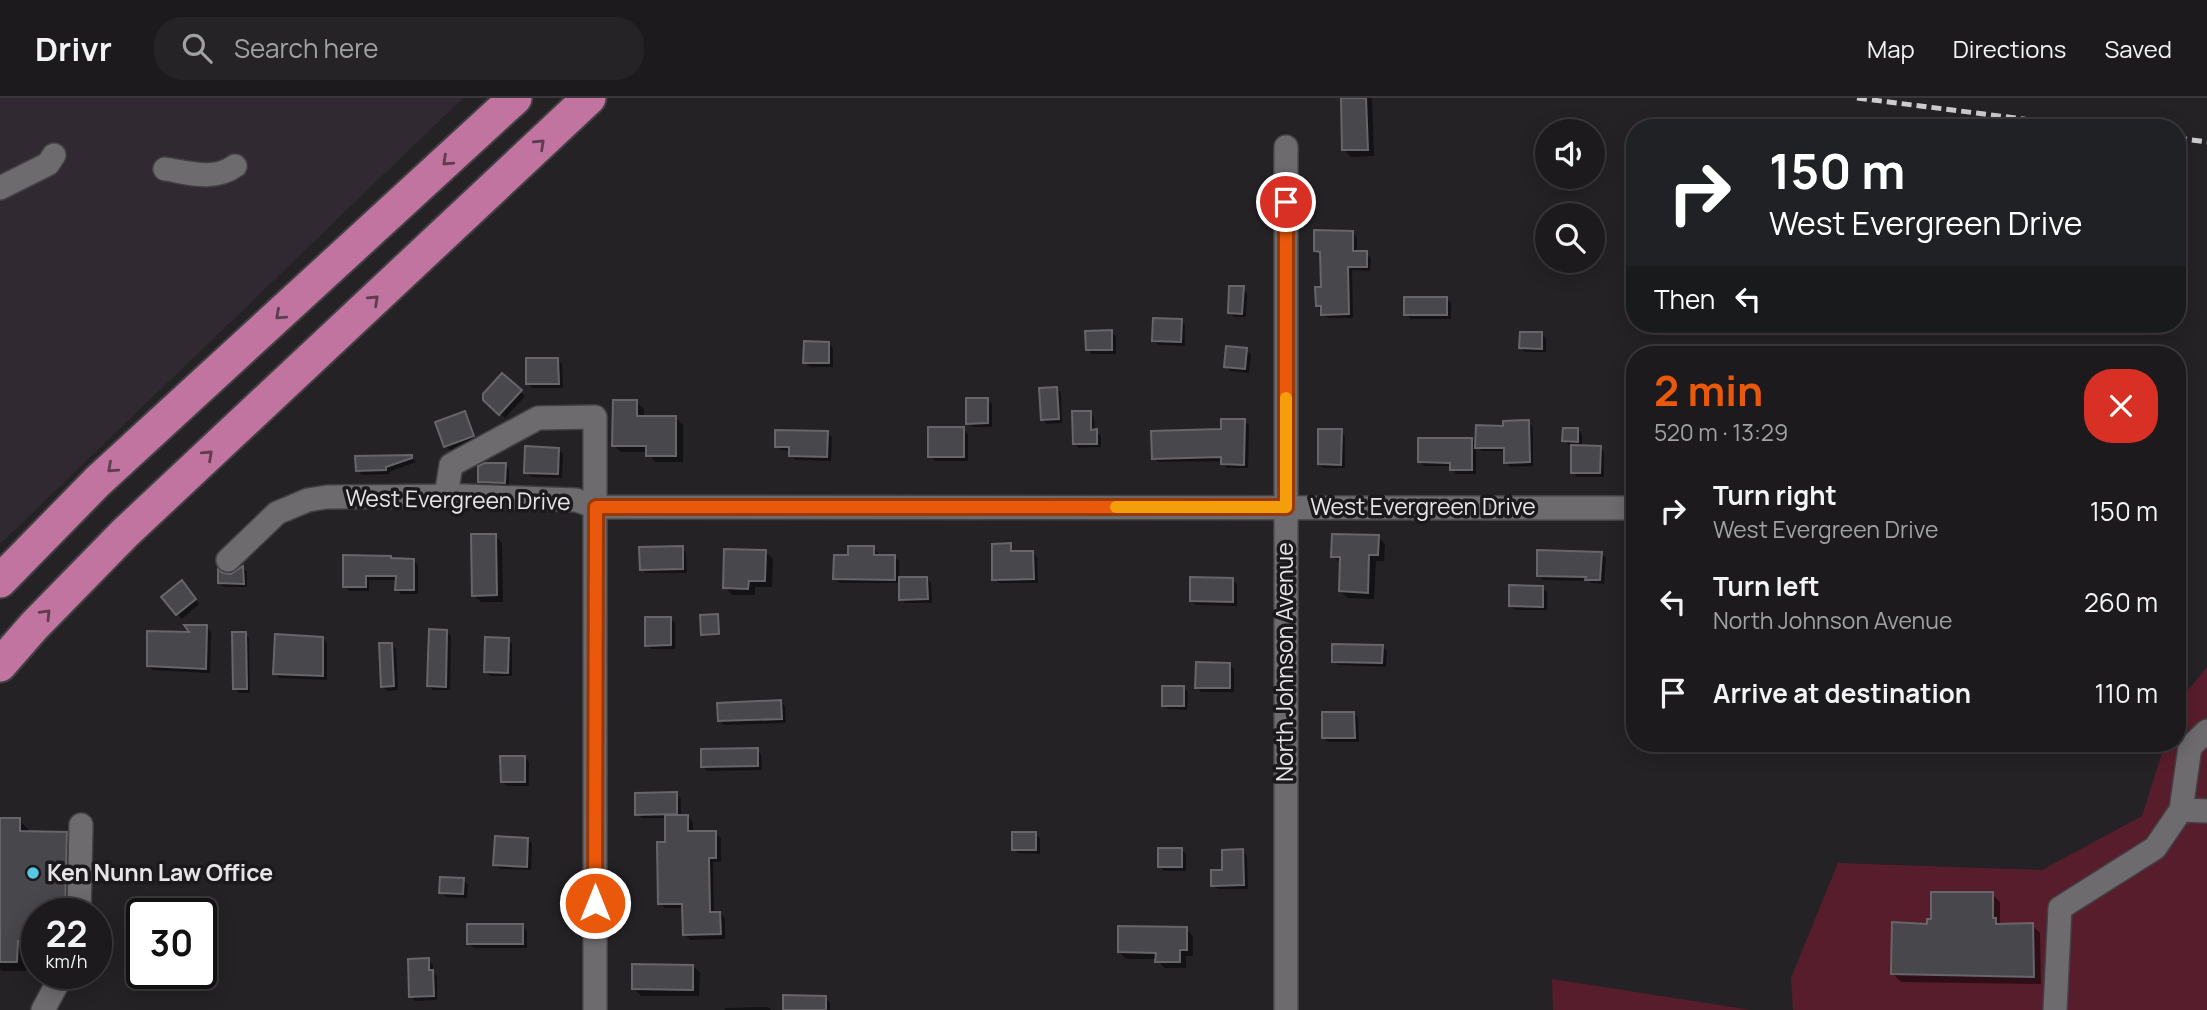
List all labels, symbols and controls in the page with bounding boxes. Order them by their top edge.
search box [154,17,644,80]
text: Drivr [35,26,112,71]
icon: search [178,29,216,67]
text: Search here [234,30,378,66]
text: Map [1867,32,1915,65]
text: Directions [1953,32,2066,65]
text: Saved [2104,32,2172,65]
map controls [1535,119,1605,273]
button: sound [1535,119,1605,189]
text: 150 m [1769,137,1905,204]
one-way arrow [532,140,545,152]
icon: right [1654,147,1745,238]
one-way arrow [442,153,455,166]
pin [1256,172,1316,232]
icon: arrive [1267,183,1305,221]
text: West Evergreen Drive [1769,201,2083,245]
button: search [1535,203,1605,273]
icon: left [1729,280,1767,318]
text: Then [1654,281,1715,317]
one-way arrow [366,295,379,308]
one-way arrow [275,307,288,319]
text: 2 min [1654,361,1763,419]
button: close [2084,369,2158,443]
text: 520 m · 13:29 [1654,416,1788,448]
one-way arrow [200,450,213,463]
one-way arrow [107,460,120,473]
text: Turn right [1713,477,1837,513]
street label: West Evergreen Drive [345,481,571,517]
street label: West Evergreen Drive [1310,490,1536,522]
icon: right [1654,492,1692,530]
text: 150 m [2090,493,2158,529]
text: West Evergreen Drive [1713,513,1938,545]
street label: North Johnson Avenue [1268,542,1300,782]
text: Turn left [1713,568,1820,604]
icon: left [1654,583,1692,621]
text: 260 m [2084,584,2158,620]
text: North Johnson Avenue [1713,604,1952,636]
one-way arrow [37,610,50,623]
icon: arrive [1654,674,1692,712]
text: Arrive at destination [1713,675,1971,711]
text: 110 m [2095,675,2158,711]
place label: Ken Nunn Law Office [47,856,273,888]
marker: Ken Nunn Law Office [25,865,41,881]
position arrow [558,866,632,940]
speed limit sign: 30 [126,898,217,989]
text: 22 [46,910,87,958]
text: km/h [46,949,87,973]

